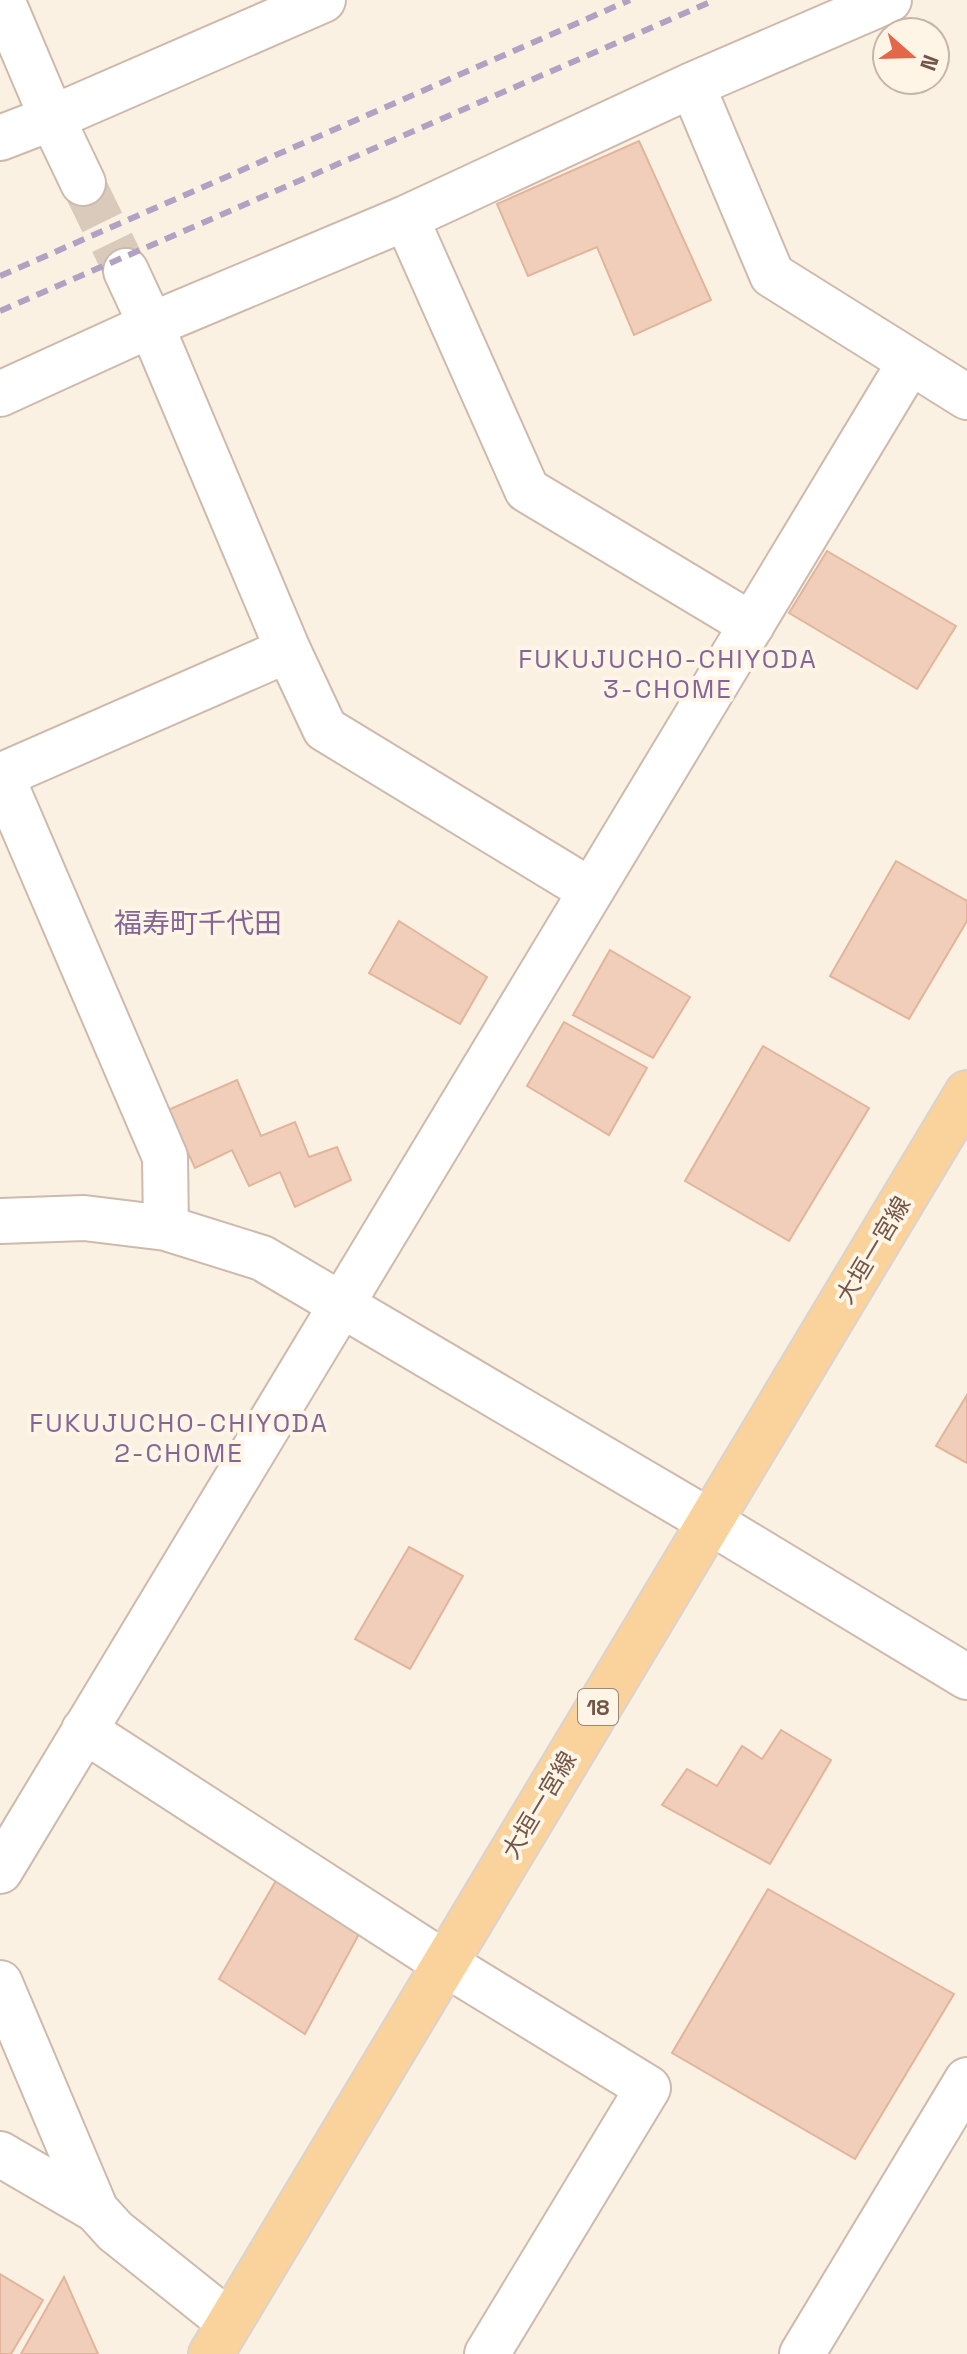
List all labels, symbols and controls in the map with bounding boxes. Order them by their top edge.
north arrow [871,16,951,96]
text: N [914,51,945,75]
district label: FUKUJUCHO-CHIYODA 3-CHOME [518,642,818,706]
district label: 福寿町千代田 [114,905,282,941]
street label: 大垣一宮線 [829,1191,917,1309]
district label: FUKUJUCHO-CHIYODA 2-CHOME [29,1406,329,1470]
road number: 18 [578,1689,618,1725]
street label: 大垣一宮線 [495,1746,583,1864]

